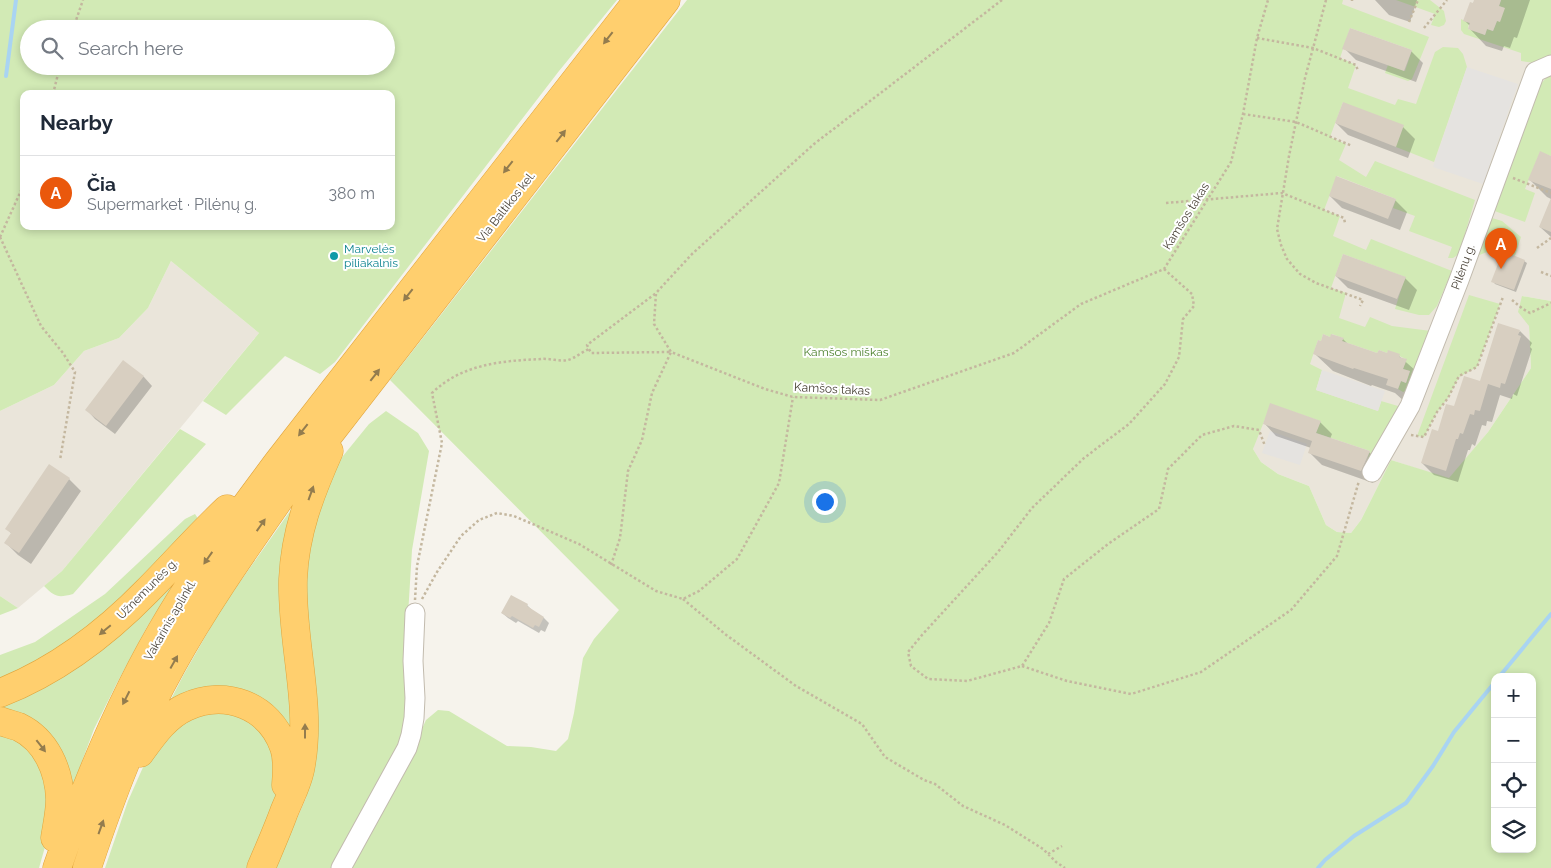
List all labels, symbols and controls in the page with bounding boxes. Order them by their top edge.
search box [20,20,395,75]
one-way arrow [602,32,613,45]
icon: search [38,34,66,62]
text: Search here [78,37,184,59]
text: Nearby [40,110,113,135]
one-way arrow [555,130,566,143]
one-way arrow [502,160,513,173]
street label: Via Baltikos kel. [474,169,538,245]
text: Čia [87,173,116,195]
street label: Kamšos takas [1160,180,1212,252]
text: A [51,184,61,203]
text: 380 m [328,184,375,203]
text: Supermarket · Pilėnų g. [87,195,257,214]
pin: A [1485,228,1517,269]
place label: Marvelės piliakalnis [344,242,398,270]
street label: Pilėnų g. [1448,242,1478,292]
marker: Marvelės piliakalnis [328,250,340,262]
one-way arrow [403,288,413,302]
park label: Kamšos miškas [803,345,889,359]
one-way arrow [370,368,380,382]
street label: Kamšos takas [794,380,871,398]
one-way arrow [297,423,308,436]
one-way arrow [308,486,315,501]
your location [812,489,838,515]
one-way arrow [256,518,266,532]
one-way arrow [203,551,213,565]
street label: Užnemunės g. [114,556,180,622]
street label: Vakarinis aplinkl. [141,577,199,663]
one-way arrow [98,624,111,635]
one-way arrow [169,655,178,669]
map controls [1491,673,1536,853]
button: + [1491,673,1536,718]
one-way arrow [122,691,130,705]
button: − [1491,718,1536,763]
one-way arrow [301,723,309,739]
one-way arrow [35,739,46,752]
button: locate [1491,763,1536,808]
button: layers [1491,808,1536,853]
one-way arrow [98,819,105,834]

